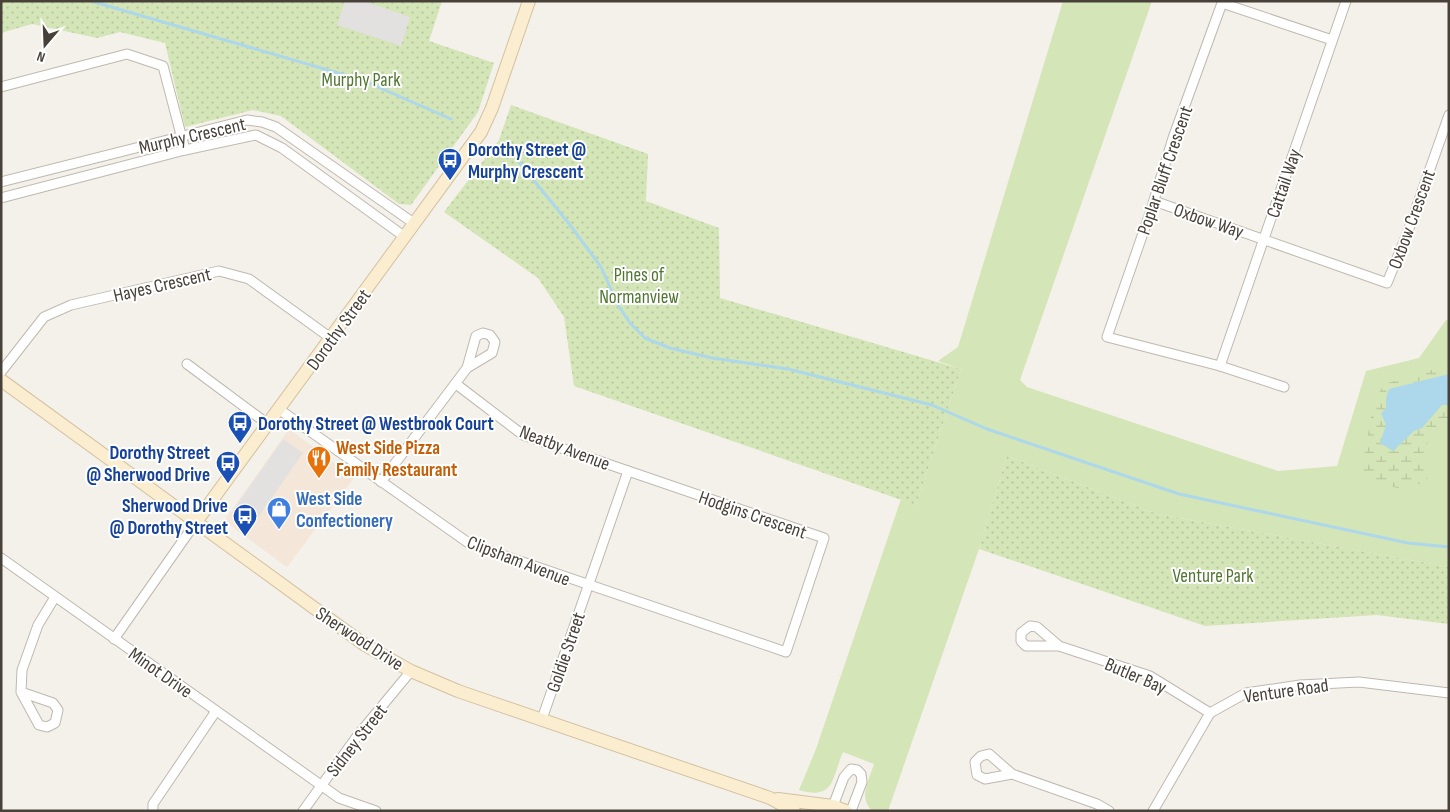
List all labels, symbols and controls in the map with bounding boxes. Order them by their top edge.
north arrow [20,20,70,70]
text: N [35,48,47,66]
park label: Murphy Park [322,69,401,92]
street label: Poplar Bluff Crescent [1133,103,1198,238]
street label: Murphy Crescent [137,113,248,160]
place label: Dorothy Street @ Murphy Crescent [468,139,586,184]
street label: Cattail Way [1262,145,1307,221]
bus stop icon: Dorothy Street @ Murphy Crescent [437,147,463,181]
street label: Oxbow Crescent [1384,167,1441,272]
street label: Oxbow Way [1171,199,1247,244]
street label: Hayes Crescent [111,263,214,308]
park label: Pines of Normanview [599,264,679,309]
street label: Dorothy Street [302,285,376,375]
bus stop icon: Dorothy Street @ Westbrook Court [227,410,253,444]
place label: Dorothy Street @ Westbrook Court [258,413,494,436]
street label: Neatby Avenue [516,421,613,476]
place label: West Side Pizza Family Restaurant [336,437,457,482]
place label: Dorothy Street @ Sherwood Drive [86,442,210,487]
restaurant icon: West Side Pizza Family Restaurant [306,445,332,479]
bus stop icon: Dorothy Street @ Sherwood Drive [215,450,241,484]
street label: Hodgins Crescent [696,486,810,545]
place label: West Side Confectionery [296,488,393,533]
place label: Sherwood Drive @ Dorothy Street [110,495,228,540]
shop icon: West Side Confectionery [266,496,292,530]
bus stop icon: Sherwood Drive @ Dorothy Street [232,503,258,537]
street label: Clipsham Avenue [464,531,573,592]
park label: Venture Park [1172,565,1254,588]
street label: Sherwood Drive [311,602,407,676]
street label: Goldie Street [542,609,591,696]
street label: Minot Drive [124,643,197,704]
street label: Butler Bay [1101,653,1170,700]
street label: Venture Road [1242,674,1330,709]
street label: Sidney Street [322,700,393,782]

